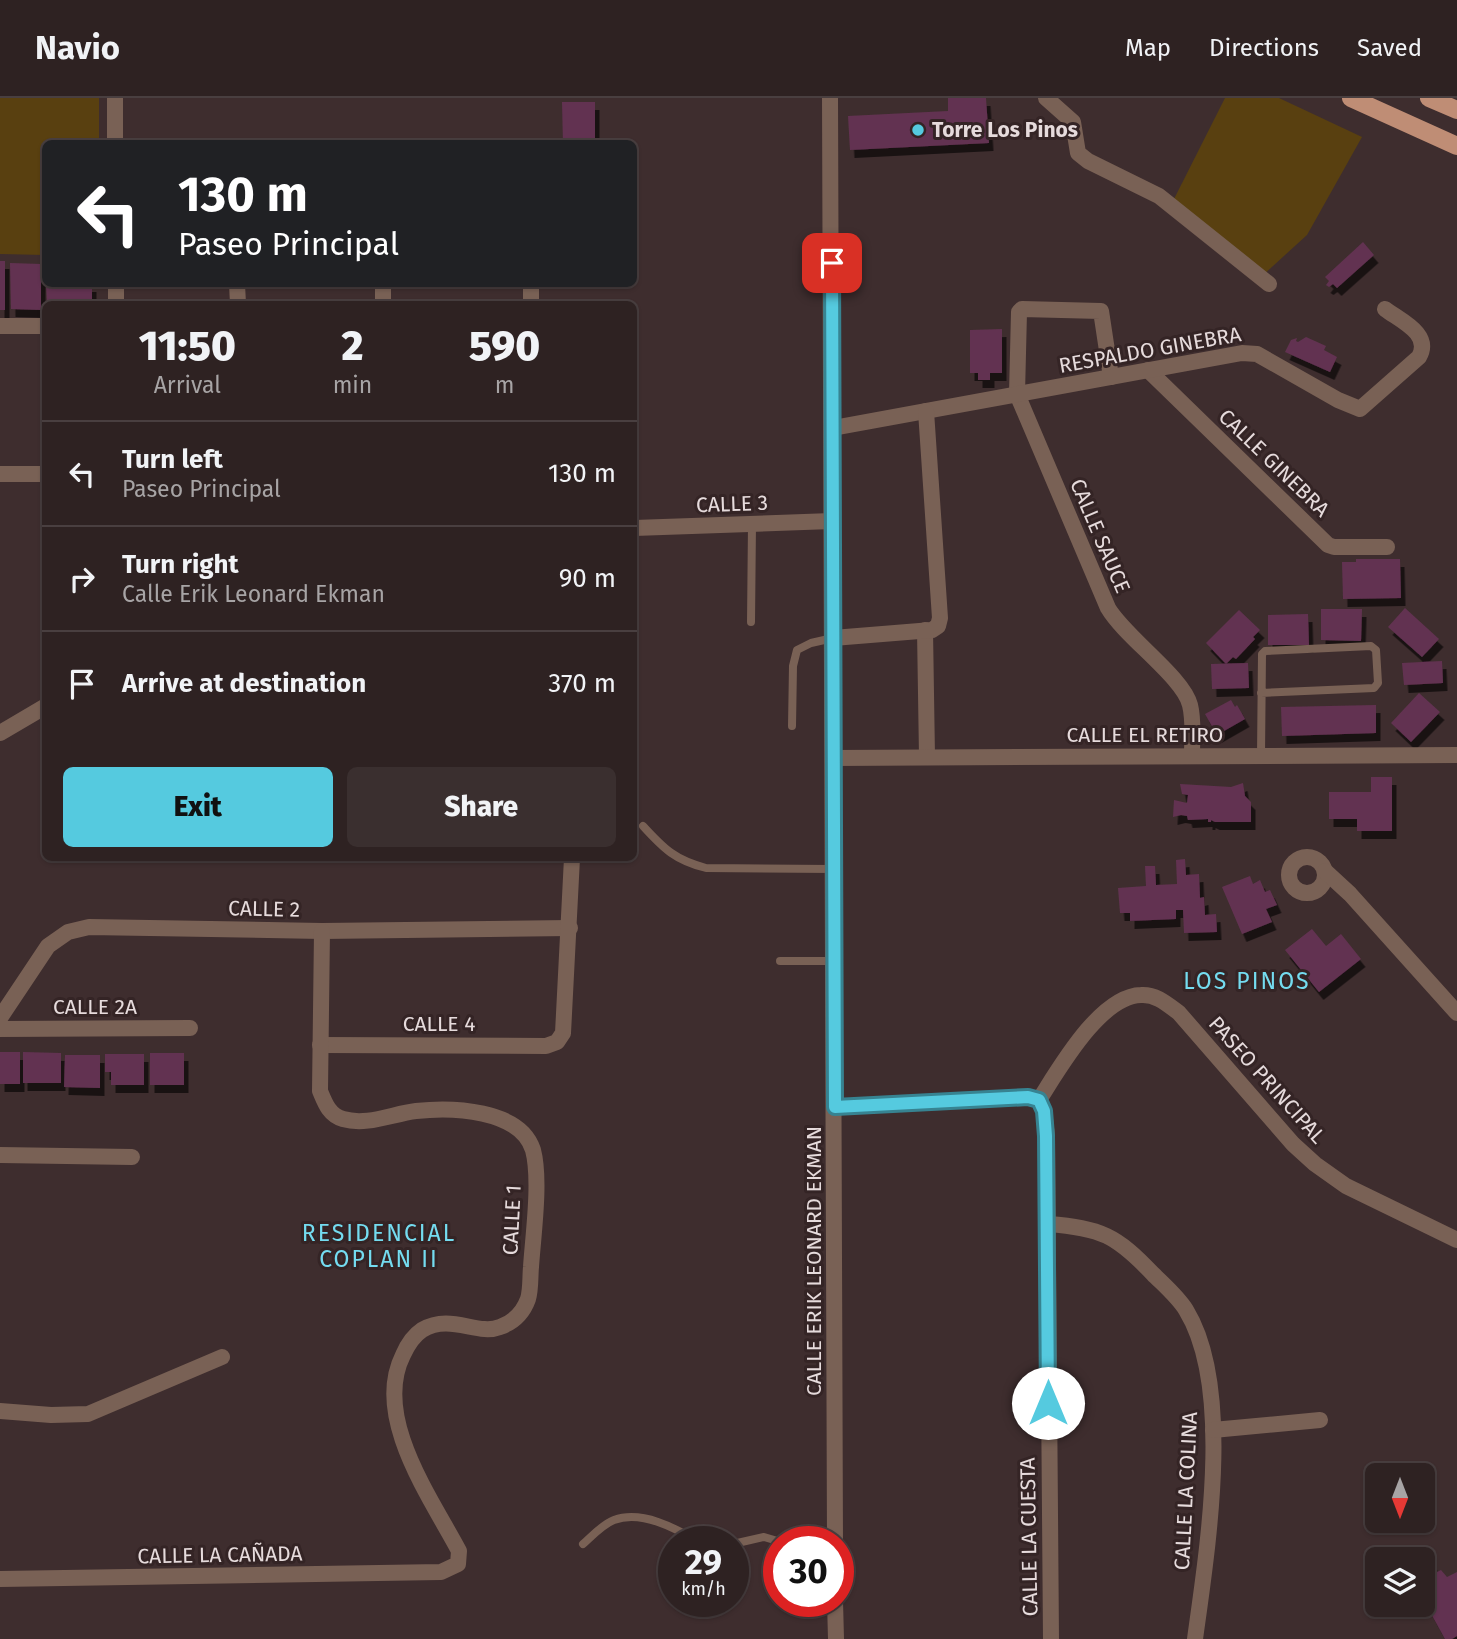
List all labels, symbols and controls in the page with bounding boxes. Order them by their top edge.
text: Navio [35,28,120,68]
text: Map [1125,34,1171,62]
text: Directions [1209,34,1319,62]
text: Saved [1357,34,1422,62]
place label: Torre Los Pinos [932,117,1078,143]
marker: Torre Los Pinos [910,122,926,138]
text: 130 m [178,165,308,224]
icon: left [63,168,154,259]
text: Paseo Principal [178,225,399,263]
pin [802,233,862,293]
icon: arrive [813,244,851,282]
text: 11:50 [139,321,236,371]
text: 2 [342,321,363,371]
text: 590 [469,321,540,371]
street label: RESPALDO GINEBRA [1057,321,1243,379]
text: Arrival [154,371,221,399]
text: min [333,371,372,399]
text: m [495,371,515,399]
street label: CALLE GINEBRA [1213,404,1335,522]
text: Turn left [122,444,223,475]
icon: left [63,455,101,493]
text: 130 m [548,458,616,489]
text: Paseo Principal [122,475,281,503]
street label: CALLE SAUCE [1064,475,1136,597]
street label: CALLE 3 [696,490,768,518]
text: Turn right [122,549,239,580]
icon: right [63,560,101,598]
text: 90 m [559,563,616,594]
text: Calle Erik Leonard Ekman [122,580,385,608]
icon: arrive [63,665,101,703]
text: Arrive at destination [122,668,366,699]
text: 370 m [548,668,616,699]
street label: CALLE EL RETIRO [1067,722,1223,748]
button: Exit [63,767,333,847]
button: Share [347,767,616,847]
street label: CALLE 2 [228,895,300,923]
district label: LOS PINOS [1183,967,1311,995]
street label: CALLE 2A [53,994,137,1020]
street label: CALLE 4 [403,1011,475,1037]
street label: PASEO PRINCIPAL [1203,1011,1331,1149]
street label: CALLE ERIK LEONARD EKMAN [801,1126,827,1396]
street label: CALLE 1 [497,1184,527,1256]
district label: RESIDENCIAL COPLAN II [302,1219,456,1273]
position arrow [1011,1366,1085,1440]
street label: CALLE LA COLINA [1169,1411,1203,1571]
street label: CALLE LA CUESTA [1015,1457,1043,1617]
north arrow [1365,1463,1435,1533]
map controls [1365,1463,1435,1617]
speed limit sign: 30 [763,1526,854,1617]
street label: CALLE LA CAÑADA [137,1541,303,1569]
text: 29 [685,1541,722,1583]
button: layers [1365,1547,1435,1617]
text: km/h [681,1578,726,1600]

